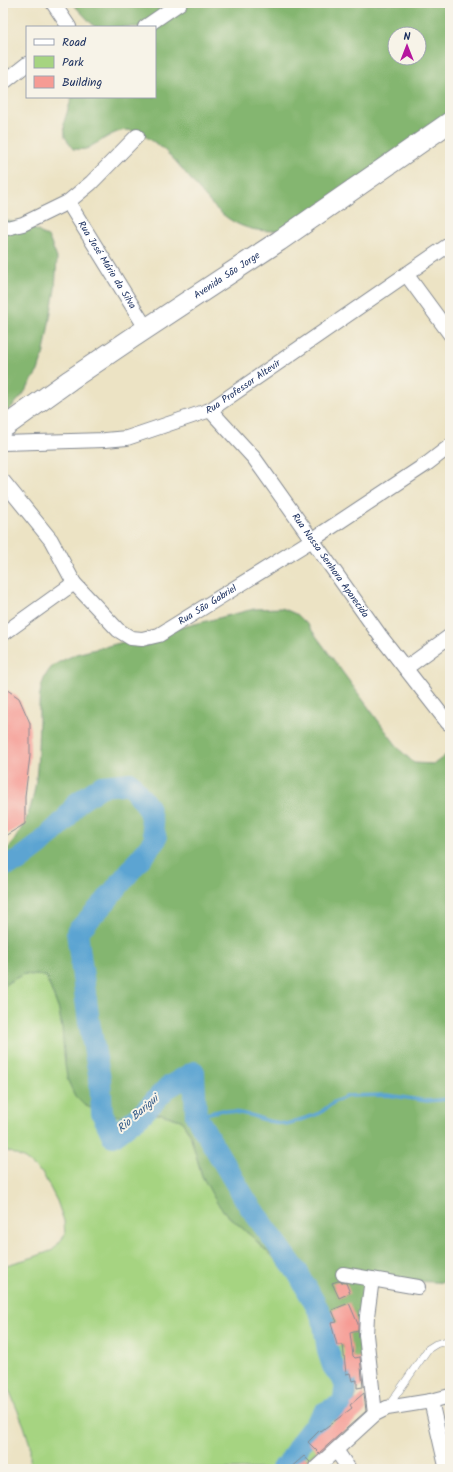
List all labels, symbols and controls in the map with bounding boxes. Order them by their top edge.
legend [26,26,156,98]
north arrow [387,26,427,66]
text: N [404,28,411,46]
text: Road [62,33,87,52]
text: Park [62,53,84,72]
text: Building [62,73,102,92]
street label: Rua José Mário da Silva [74,218,140,312]
street label: Avenida São Jorge [190,247,264,303]
street label: Rua Professor Altevir [204,355,284,419]
street label: Rua Nossa Senhora Aparecida [288,510,373,621]
street label: Rua São Gabriel [175,580,240,629]
water label: Rio Barigui [113,1089,165,1137]

